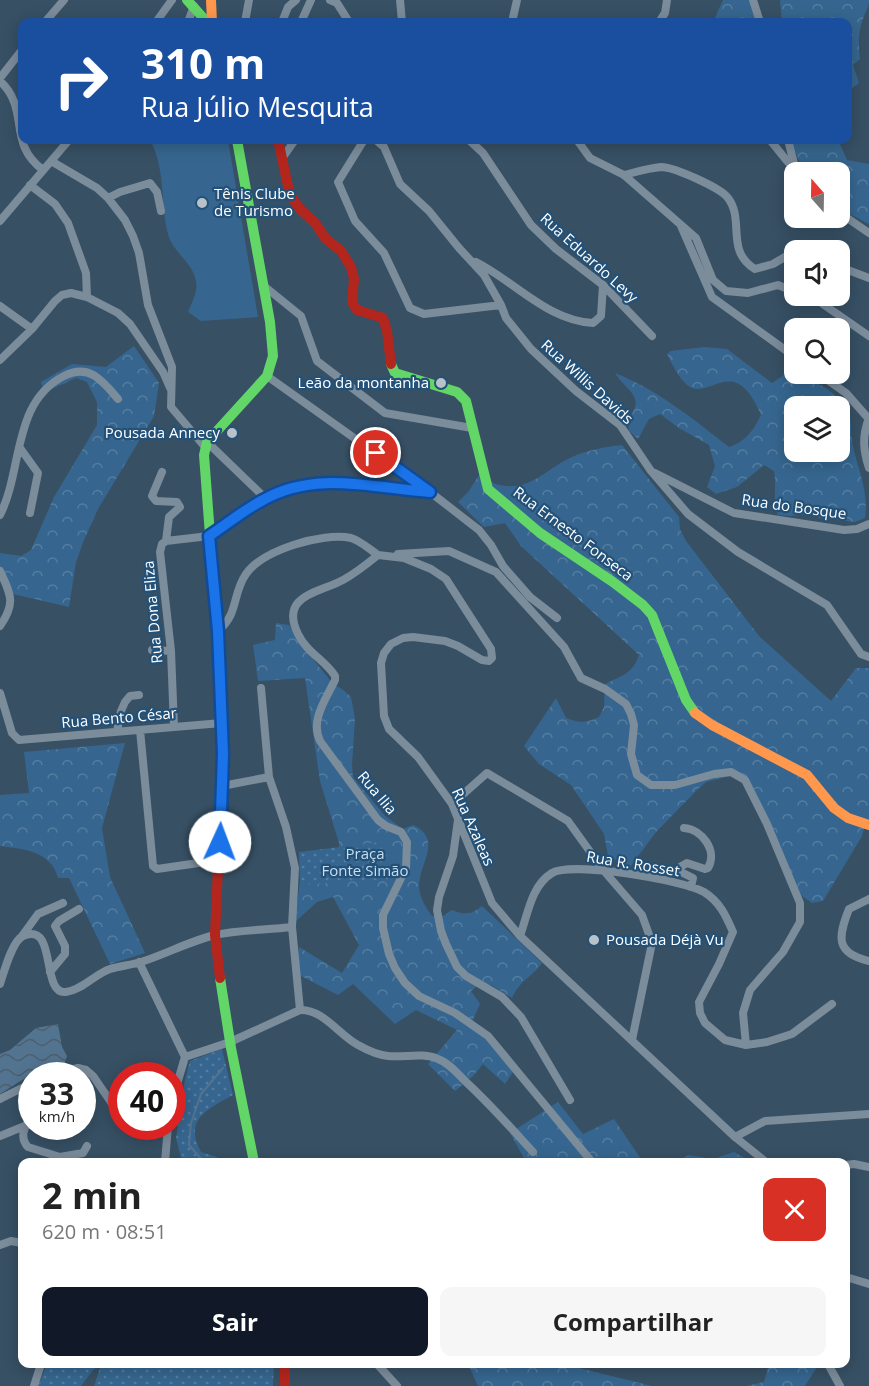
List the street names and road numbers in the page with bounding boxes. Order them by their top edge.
street label: Rua Eduardo Levy [536,208,643,307]
street label: Rua Willis Davids [537,334,638,428]
street label: Rua Ernesto Fonseca [510,482,638,585]
street label: Rua do Bosque [741,489,848,523]
street label: Rua Dona Eliza [138,560,166,664]
street label: Rua Bento César [60,702,177,732]
street label: Rua Ilia [354,766,402,818]
street label: Rua Azaleas [448,785,500,869]
street label: Rua R. Rosset [585,846,681,880]

